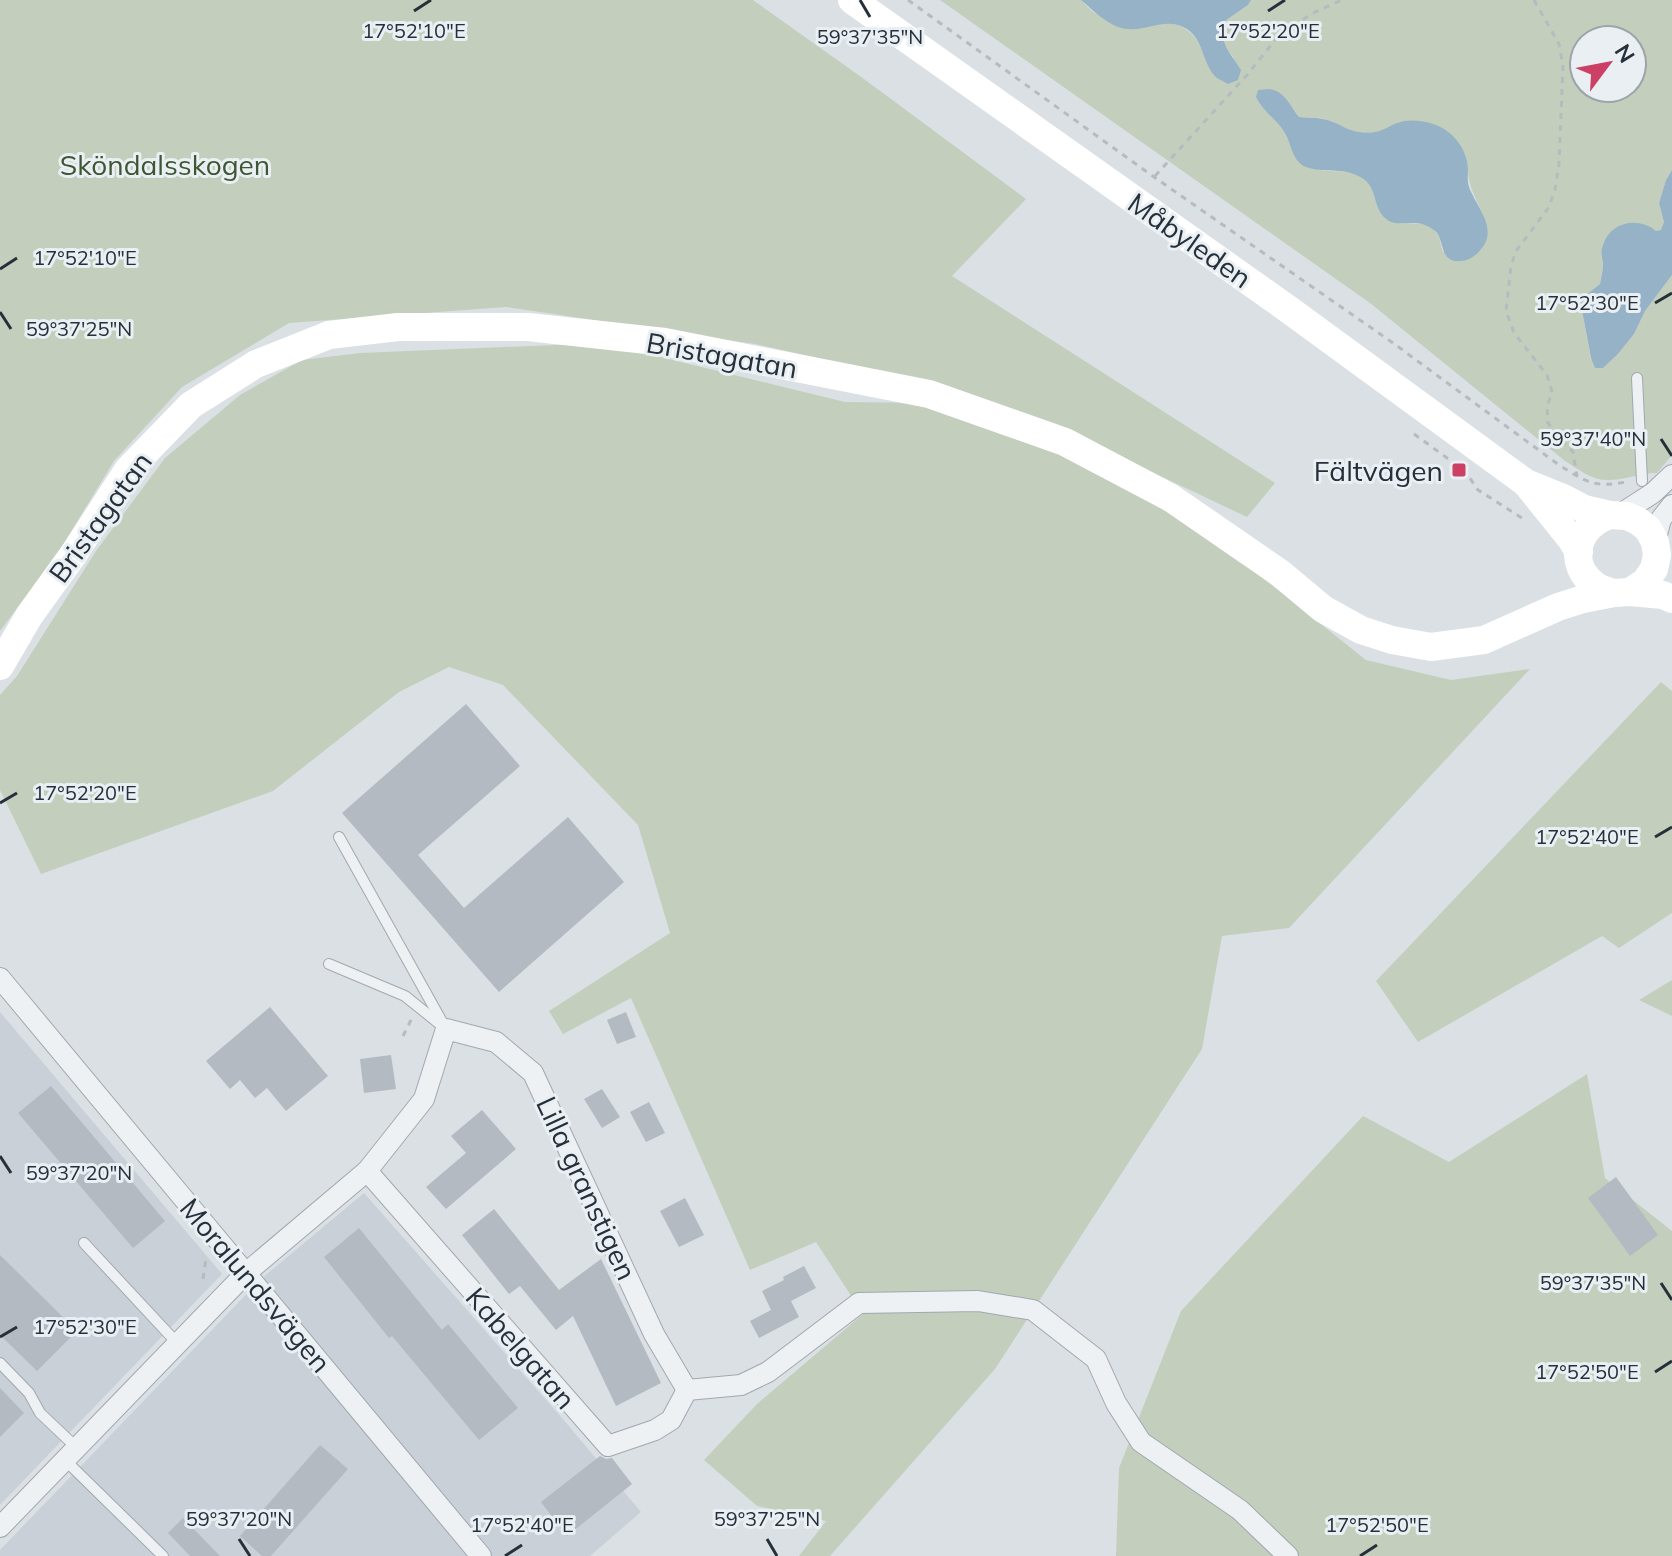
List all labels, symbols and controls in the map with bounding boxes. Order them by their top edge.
text: 17°52'10"E [362,18,466,43]
text: 17°52'20"E [1216,18,1320,43]
text: 59°37'35"N [817,24,923,49]
north arrow [1568,24,1648,104]
text: N [1609,39,1641,68]
park label: Sköndalsskogen [60,147,270,182]
street label: Måbyleden [1122,185,1258,295]
text: 17°52'10"E [33,245,137,270]
text: 17°52'30"E [1535,290,1639,315]
text: 59°37'25"N [26,316,132,341]
street label: Bristagatan [644,324,800,386]
text: 59°37'40"N [1540,426,1646,451]
street label: Bristagatan [41,445,159,589]
place label: Fältvägen [1314,453,1443,488]
marker: Fältvägen [1450,461,1468,479]
text: 17°52'20"E [33,780,137,805]
text: 17°52'40"E [1535,824,1639,849]
street label: Lilla granstigen [529,1091,645,1285]
text: 59°37'20"N [26,1160,132,1185]
street label: Moralundsvägen [173,1191,339,1379]
text: 59°37'35"N [1540,1270,1646,1295]
street label: Kabelgatan [459,1280,583,1416]
text: 17°52'30"E [33,1314,137,1339]
text: 17°52'50"E [1535,1359,1639,1384]
text: 59°37'20"N [186,1506,292,1531]
text: 59°37'25"N [714,1506,820,1531]
text: 17°52'40"E [470,1512,574,1537]
text: 17°52'50"E [1325,1512,1429,1537]

